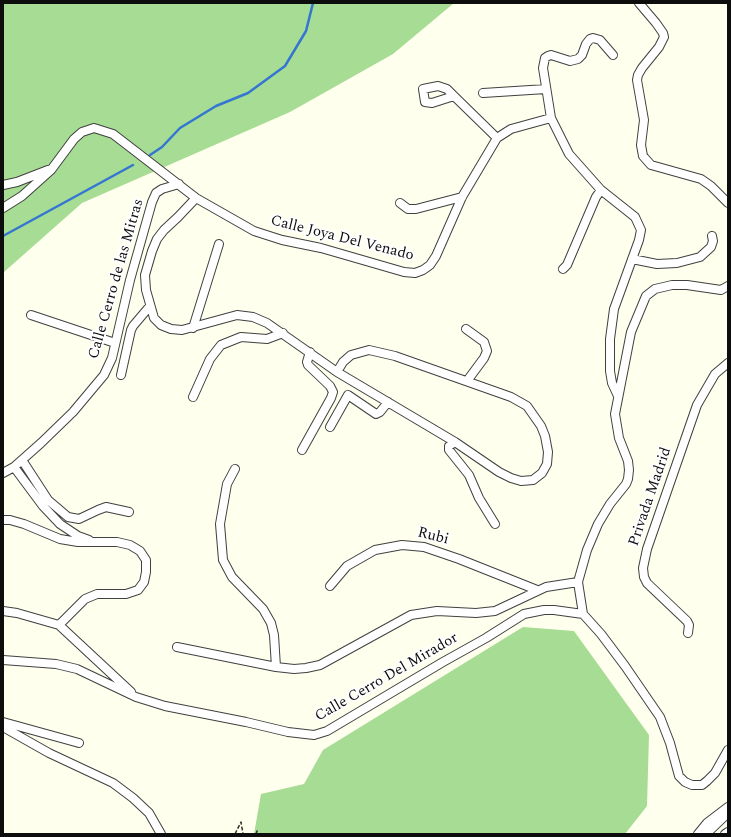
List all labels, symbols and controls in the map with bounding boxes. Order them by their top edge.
street label: Calle Cerro de las Mitras [86,197,148,361]
street label: Calle Joya Del Venado [268,212,416,266]
street label: Privada Madrid [626,445,676,549]
street label: Rubi [416,524,450,550]
street label: Calle Cerro Del Mirador [312,630,462,726]

